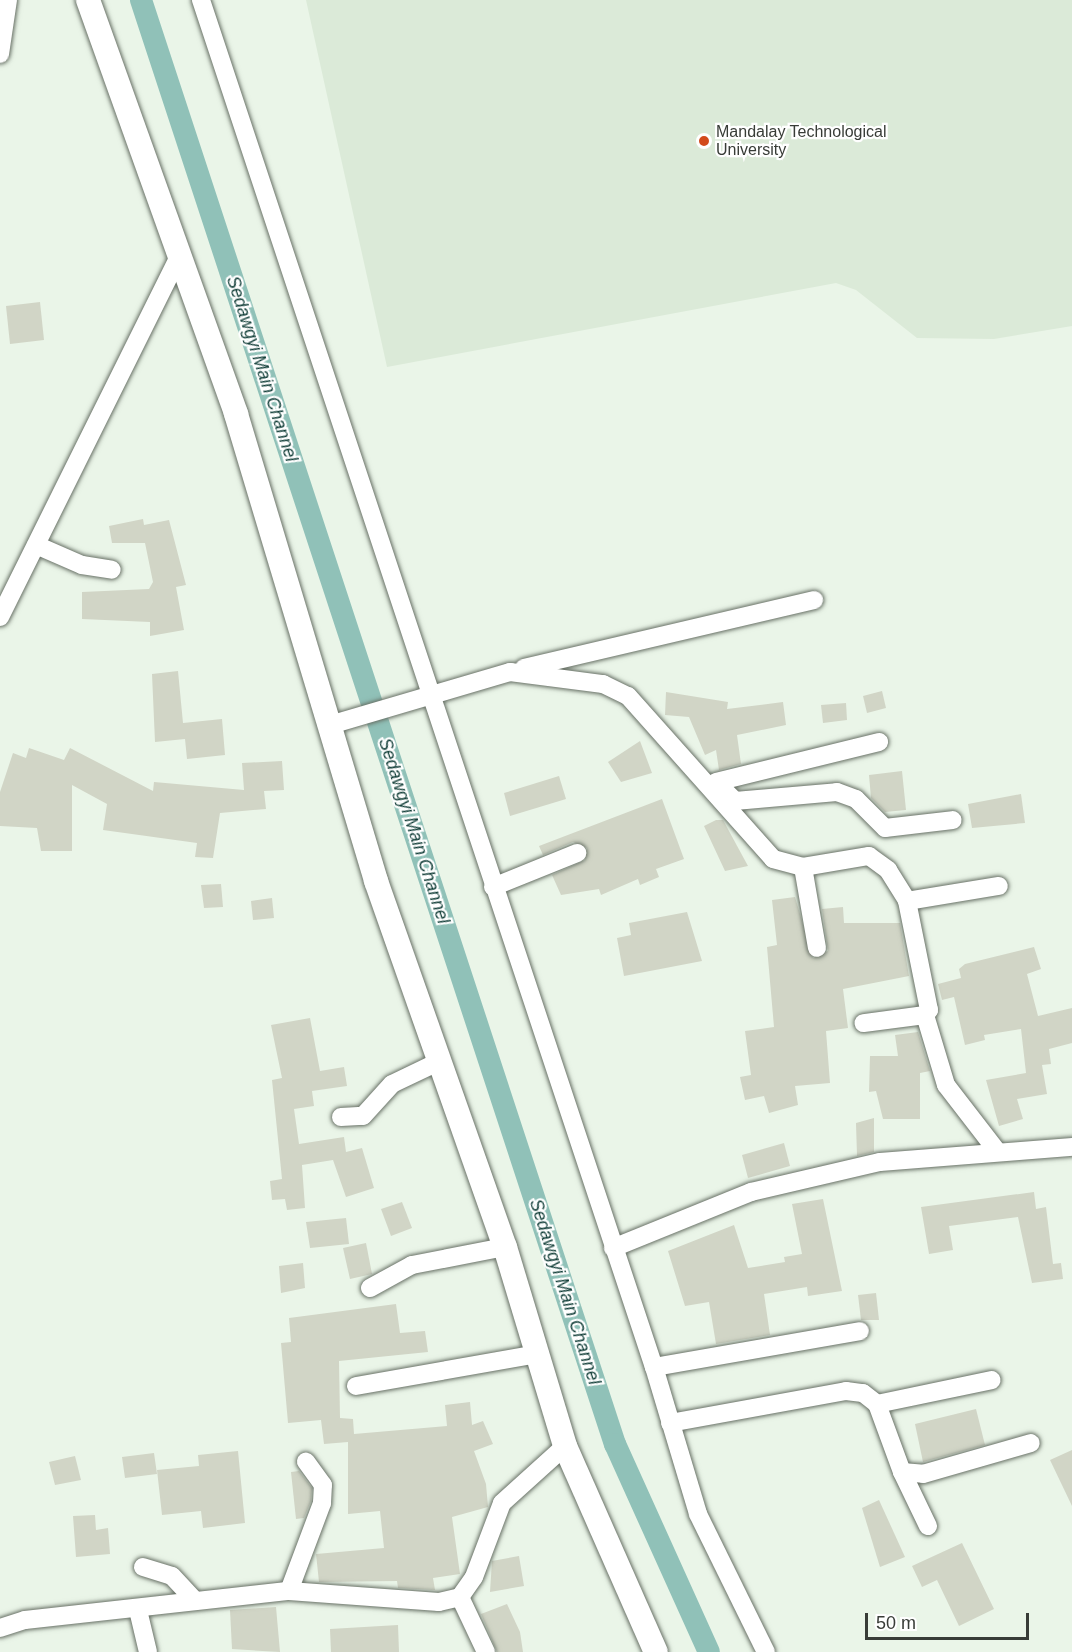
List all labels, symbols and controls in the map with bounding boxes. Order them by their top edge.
place label: Mandalay Technological University [716,122,887,160]
marker: Mandalay Technological University [697,134,711,148]
water label: Sedawgyi Main Channel [222,273,302,465]
water label: Sedawgyi Main Channel [374,735,454,927]
water label: Sedawgyi Main Channel [525,1196,605,1388]
scale bar [868,1601,1032,1639]
text: 50 m [876,1613,916,1633]

